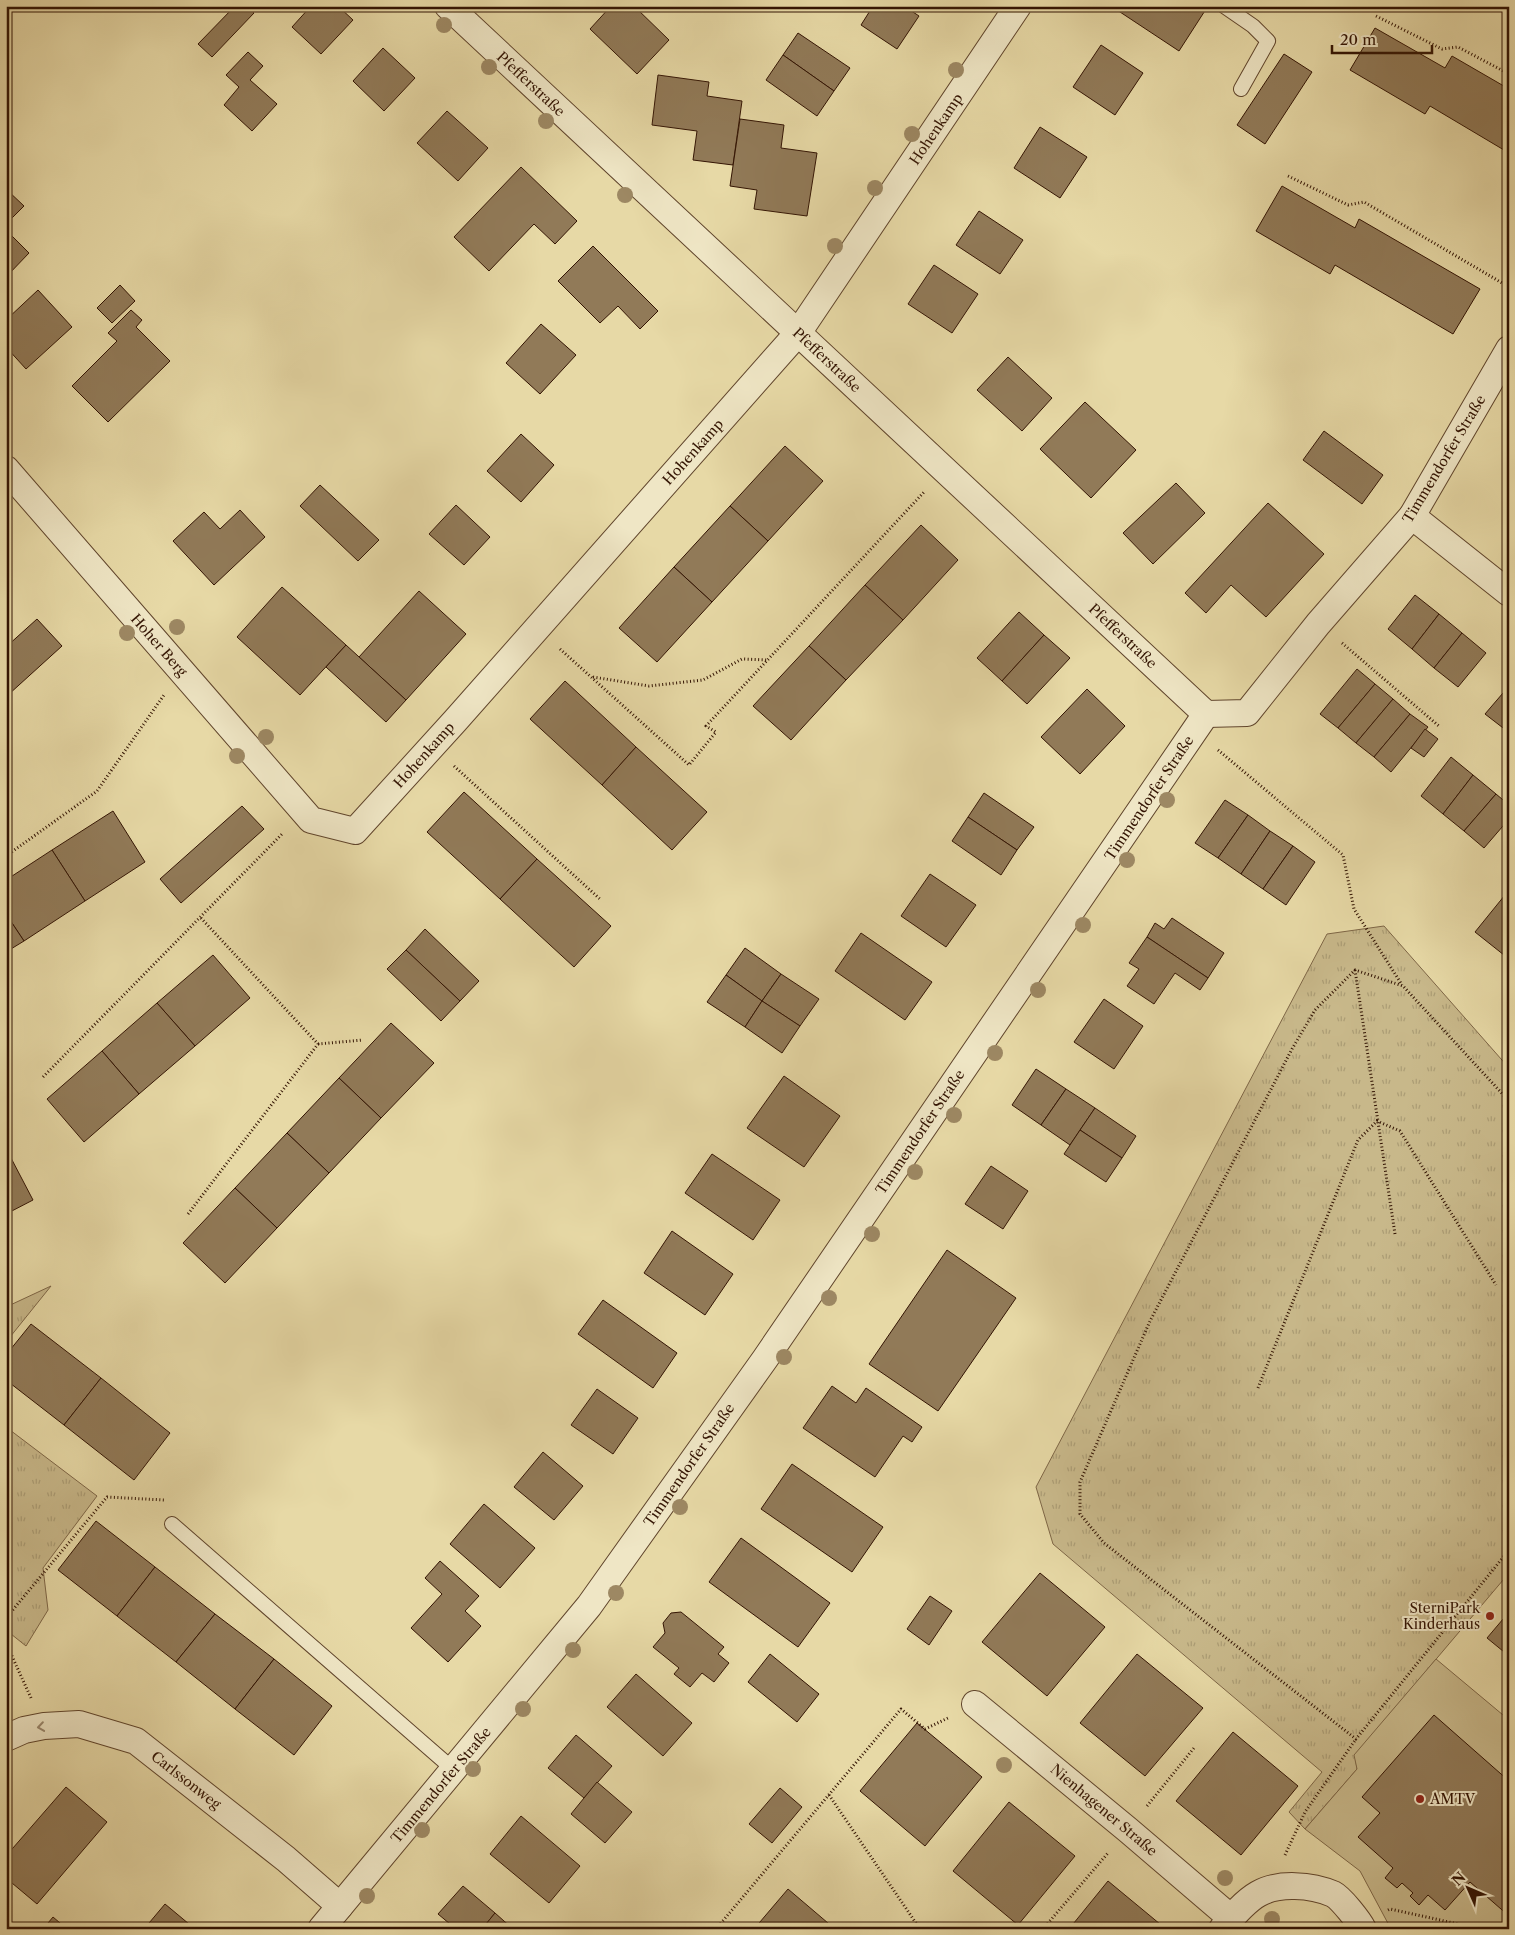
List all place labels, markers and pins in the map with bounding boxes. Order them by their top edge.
place label: SterniPark Kinderhaus [1403,1599,1481,1633]
marker: SterniPark Kinderhaus [1484,1610,1496,1622]
place label: AMTV [1429,1790,1476,1808]
marker: AMTV [1414,1793,1426,1805]

